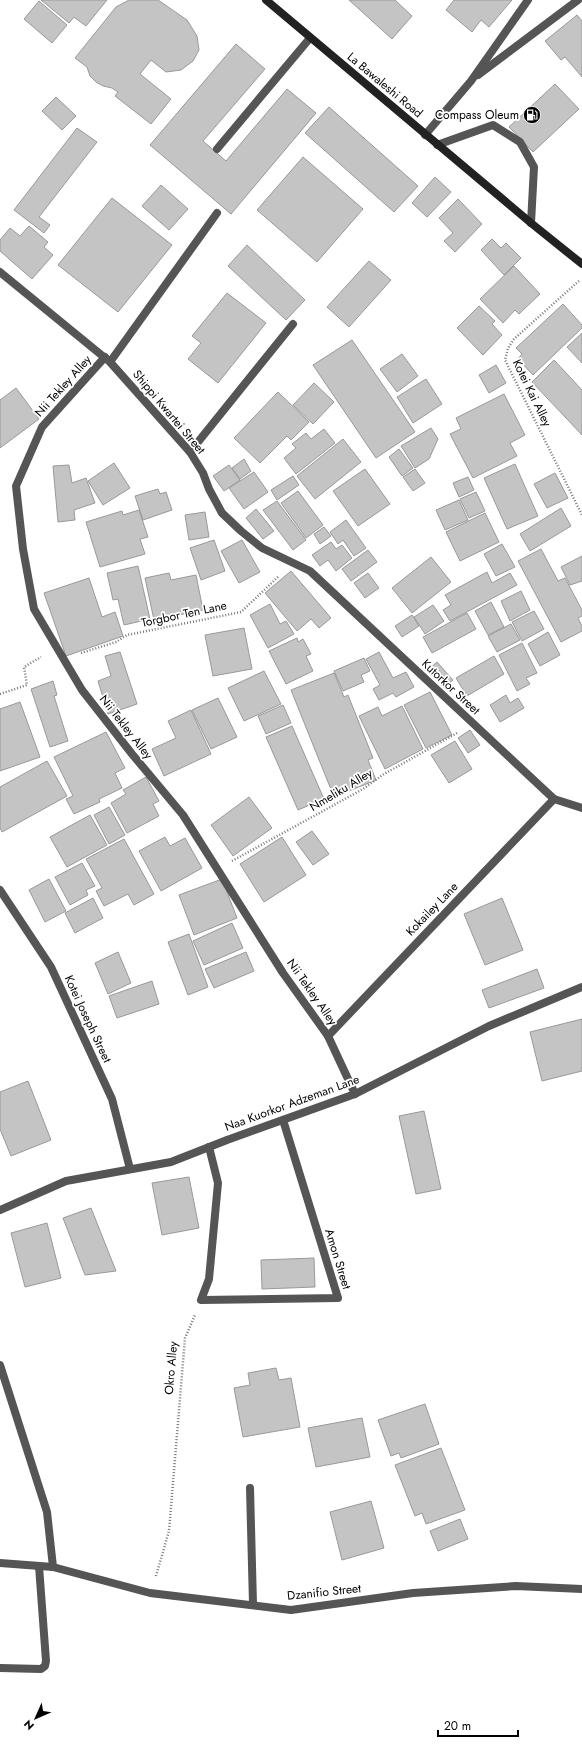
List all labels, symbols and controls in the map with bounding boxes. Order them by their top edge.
street label: La Bawaleshi Road [343,48,427,122]
fuel station icon: Compass Oleum [522,105,542,125]
place label: Compass Oleum [435,106,519,124]
street label: Nii Tekley Alley [30,351,96,421]
street label: Kotei Kai Alley [508,356,556,430]
street label: Shippi Kwartei Street [128,366,210,458]
street label: Torgbor Ten Lane [140,596,228,632]
street label: Kutorkor Street [418,655,484,719]
street label: Nii Tekley Alley [95,691,157,764]
street label: Nmeliku Alley [306,764,376,816]
street label: Kokailey Lane [402,878,462,940]
street label: Nii Tekley Alley [282,955,342,1029]
street label: Kotei Joseph Street [60,972,116,1066]
street label: Naa Kuorkor Adzeman Lane [222,1070,362,1136]
street label: Amon Street [320,1227,356,1292]
street label: Okro Alley [160,1340,182,1395]
street label: Dzanifio Street [286,1579,362,1605]
north arrow [16,1698,56,1738]
scale bar [438,1712,518,1738]
text: N [20,1716,38,1734]
text: 20 m [444,1717,471,1735]

